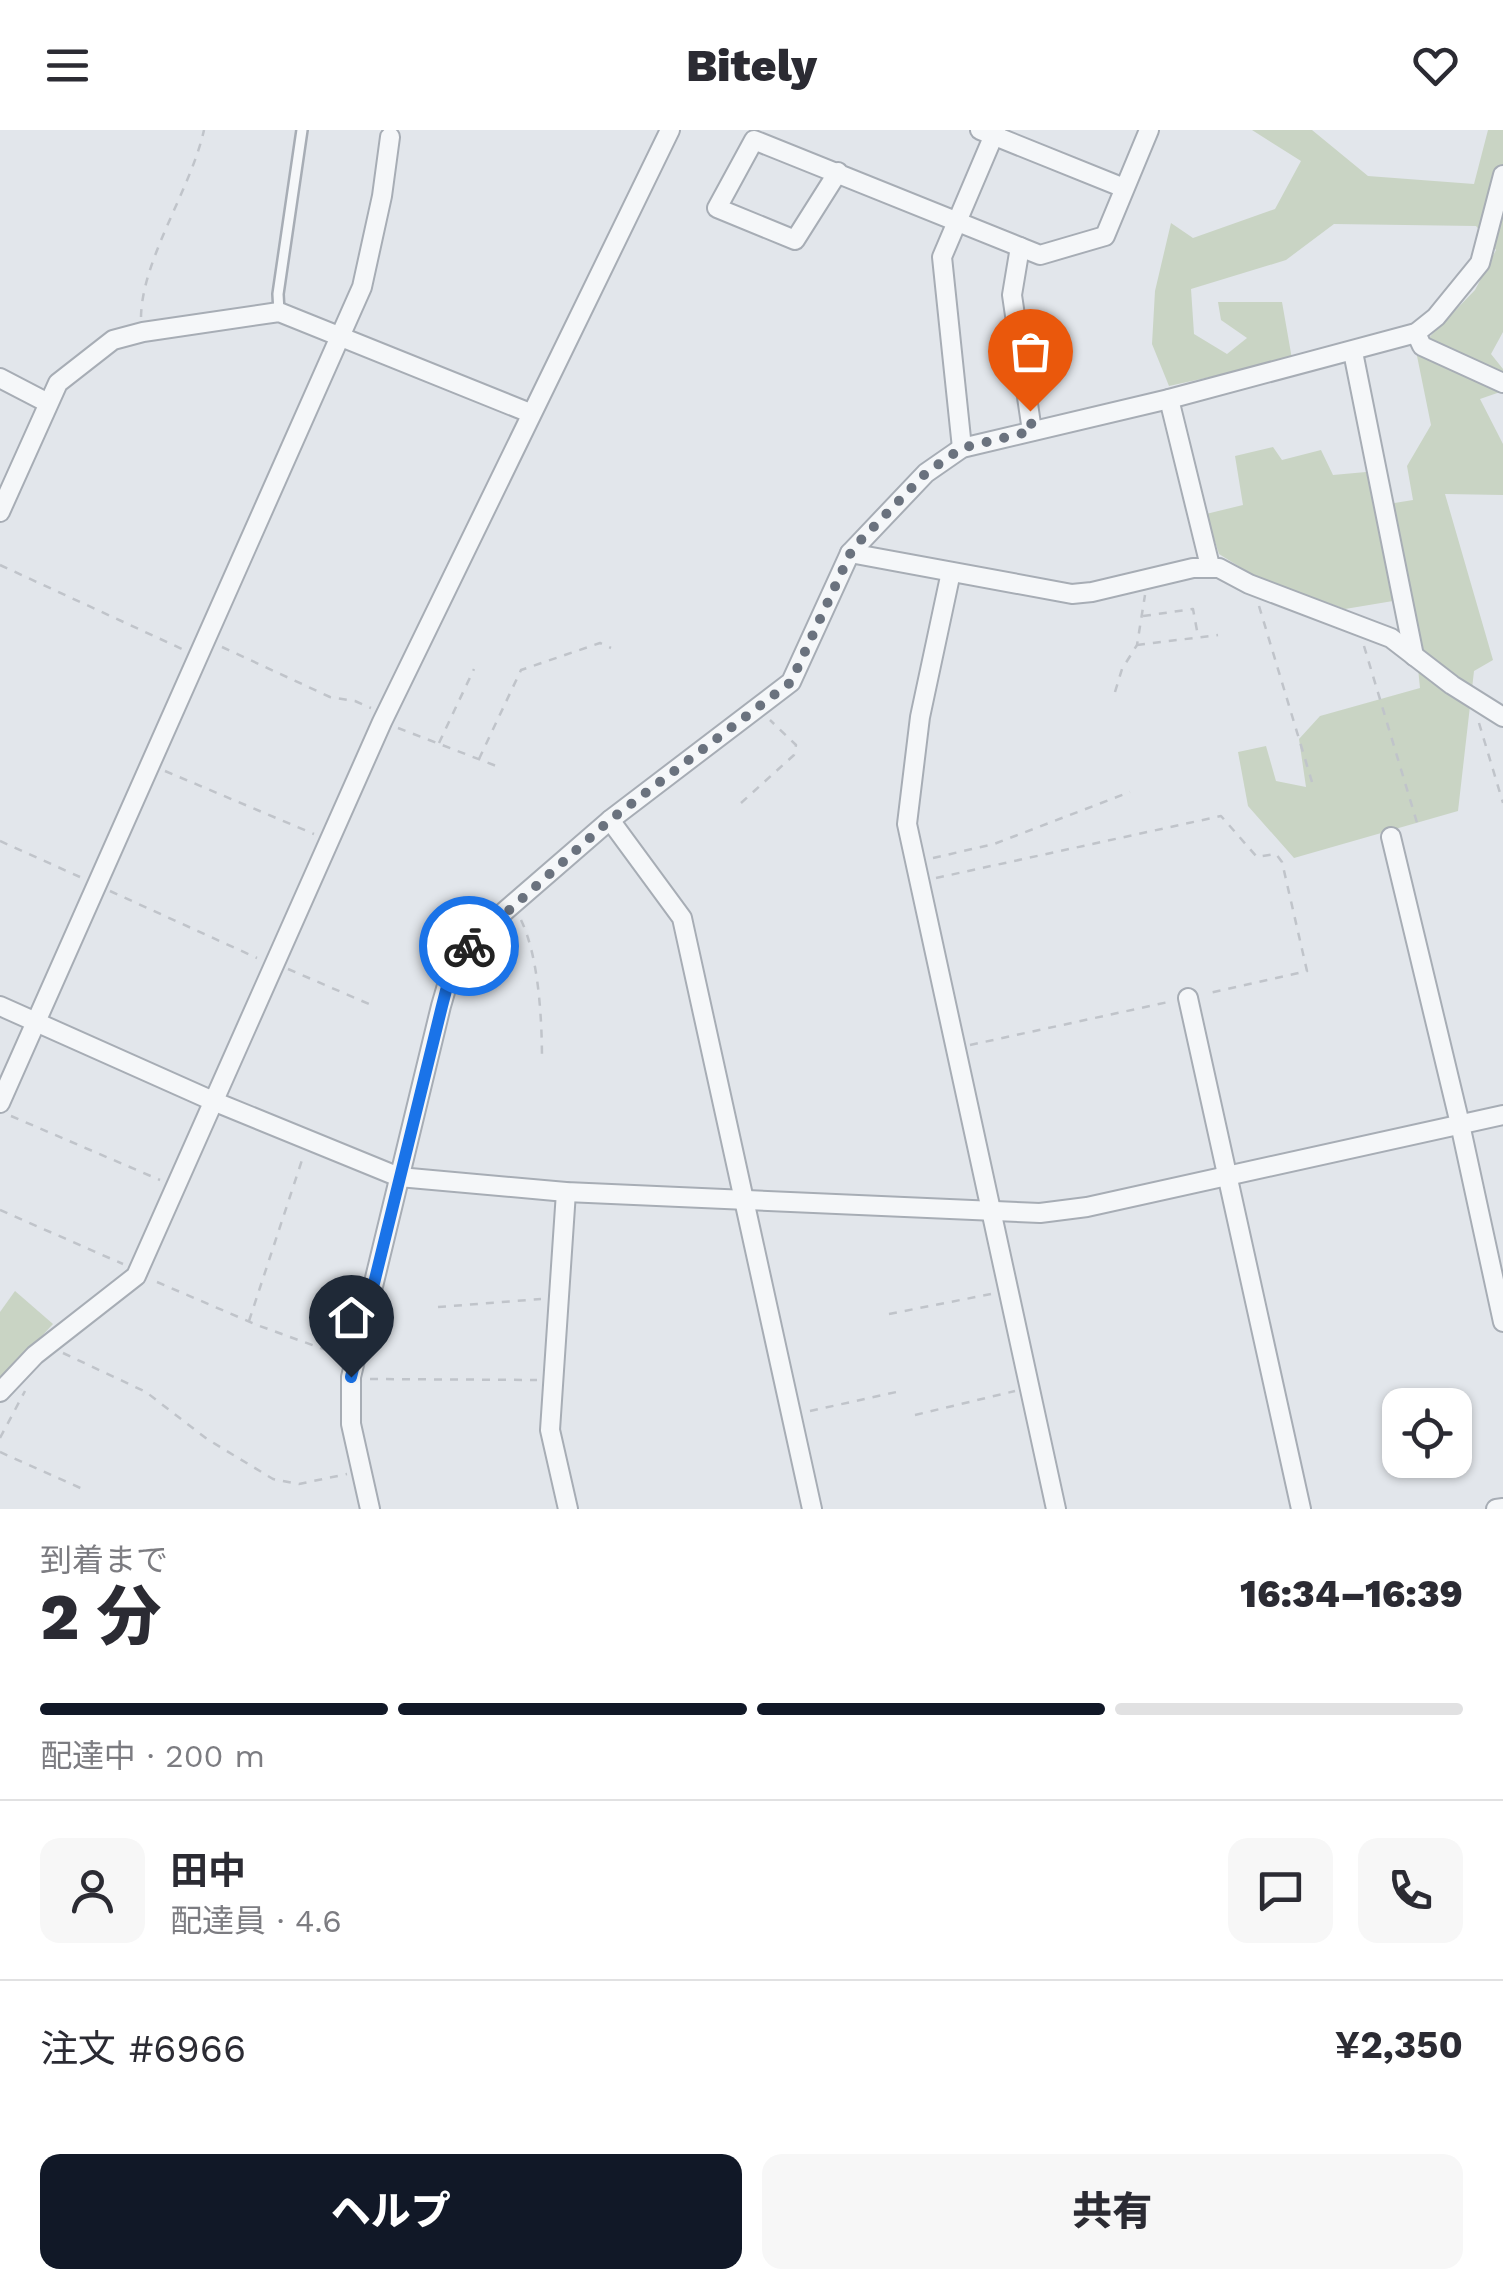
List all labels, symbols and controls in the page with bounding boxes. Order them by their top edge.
icon: menu [40,38,95,93]
icon: heart [1408,38,1463,93]
text: Bitely [686,39,817,92]
pin [988,309,1073,412]
icon: bag [1003,324,1058,379]
courier [419,896,519,996]
icon: bike [442,919,497,974]
pin [309,1275,394,1378]
icon: home [324,1290,379,1345]
map controls [1382,1388,1472,1478]
button: locate [1382,1388,1472,1478]
text: 到着まで [40,1541,168,1579]
text: 16:34–16:39 [1240,1572,1463,1616]
text: 2 分 [40,1579,161,1655]
text: 配達中 · 200 m [40,1737,265,1775]
button: person [40,1838,145,1943]
button: chat [1228,1838,1333,1943]
button: phone [1358,1838,1463,1943]
text: 田中 [170,1849,246,1893]
text: 配達員 · 4.6 [170,1902,342,1940]
text: ¥2,350 [1335,2023,1463,2067]
text: 注文 #6966 [40,2027,246,2071]
button: ヘルプ [40,2154,742,2269]
button: 共有 [762,2154,1463,2269]

